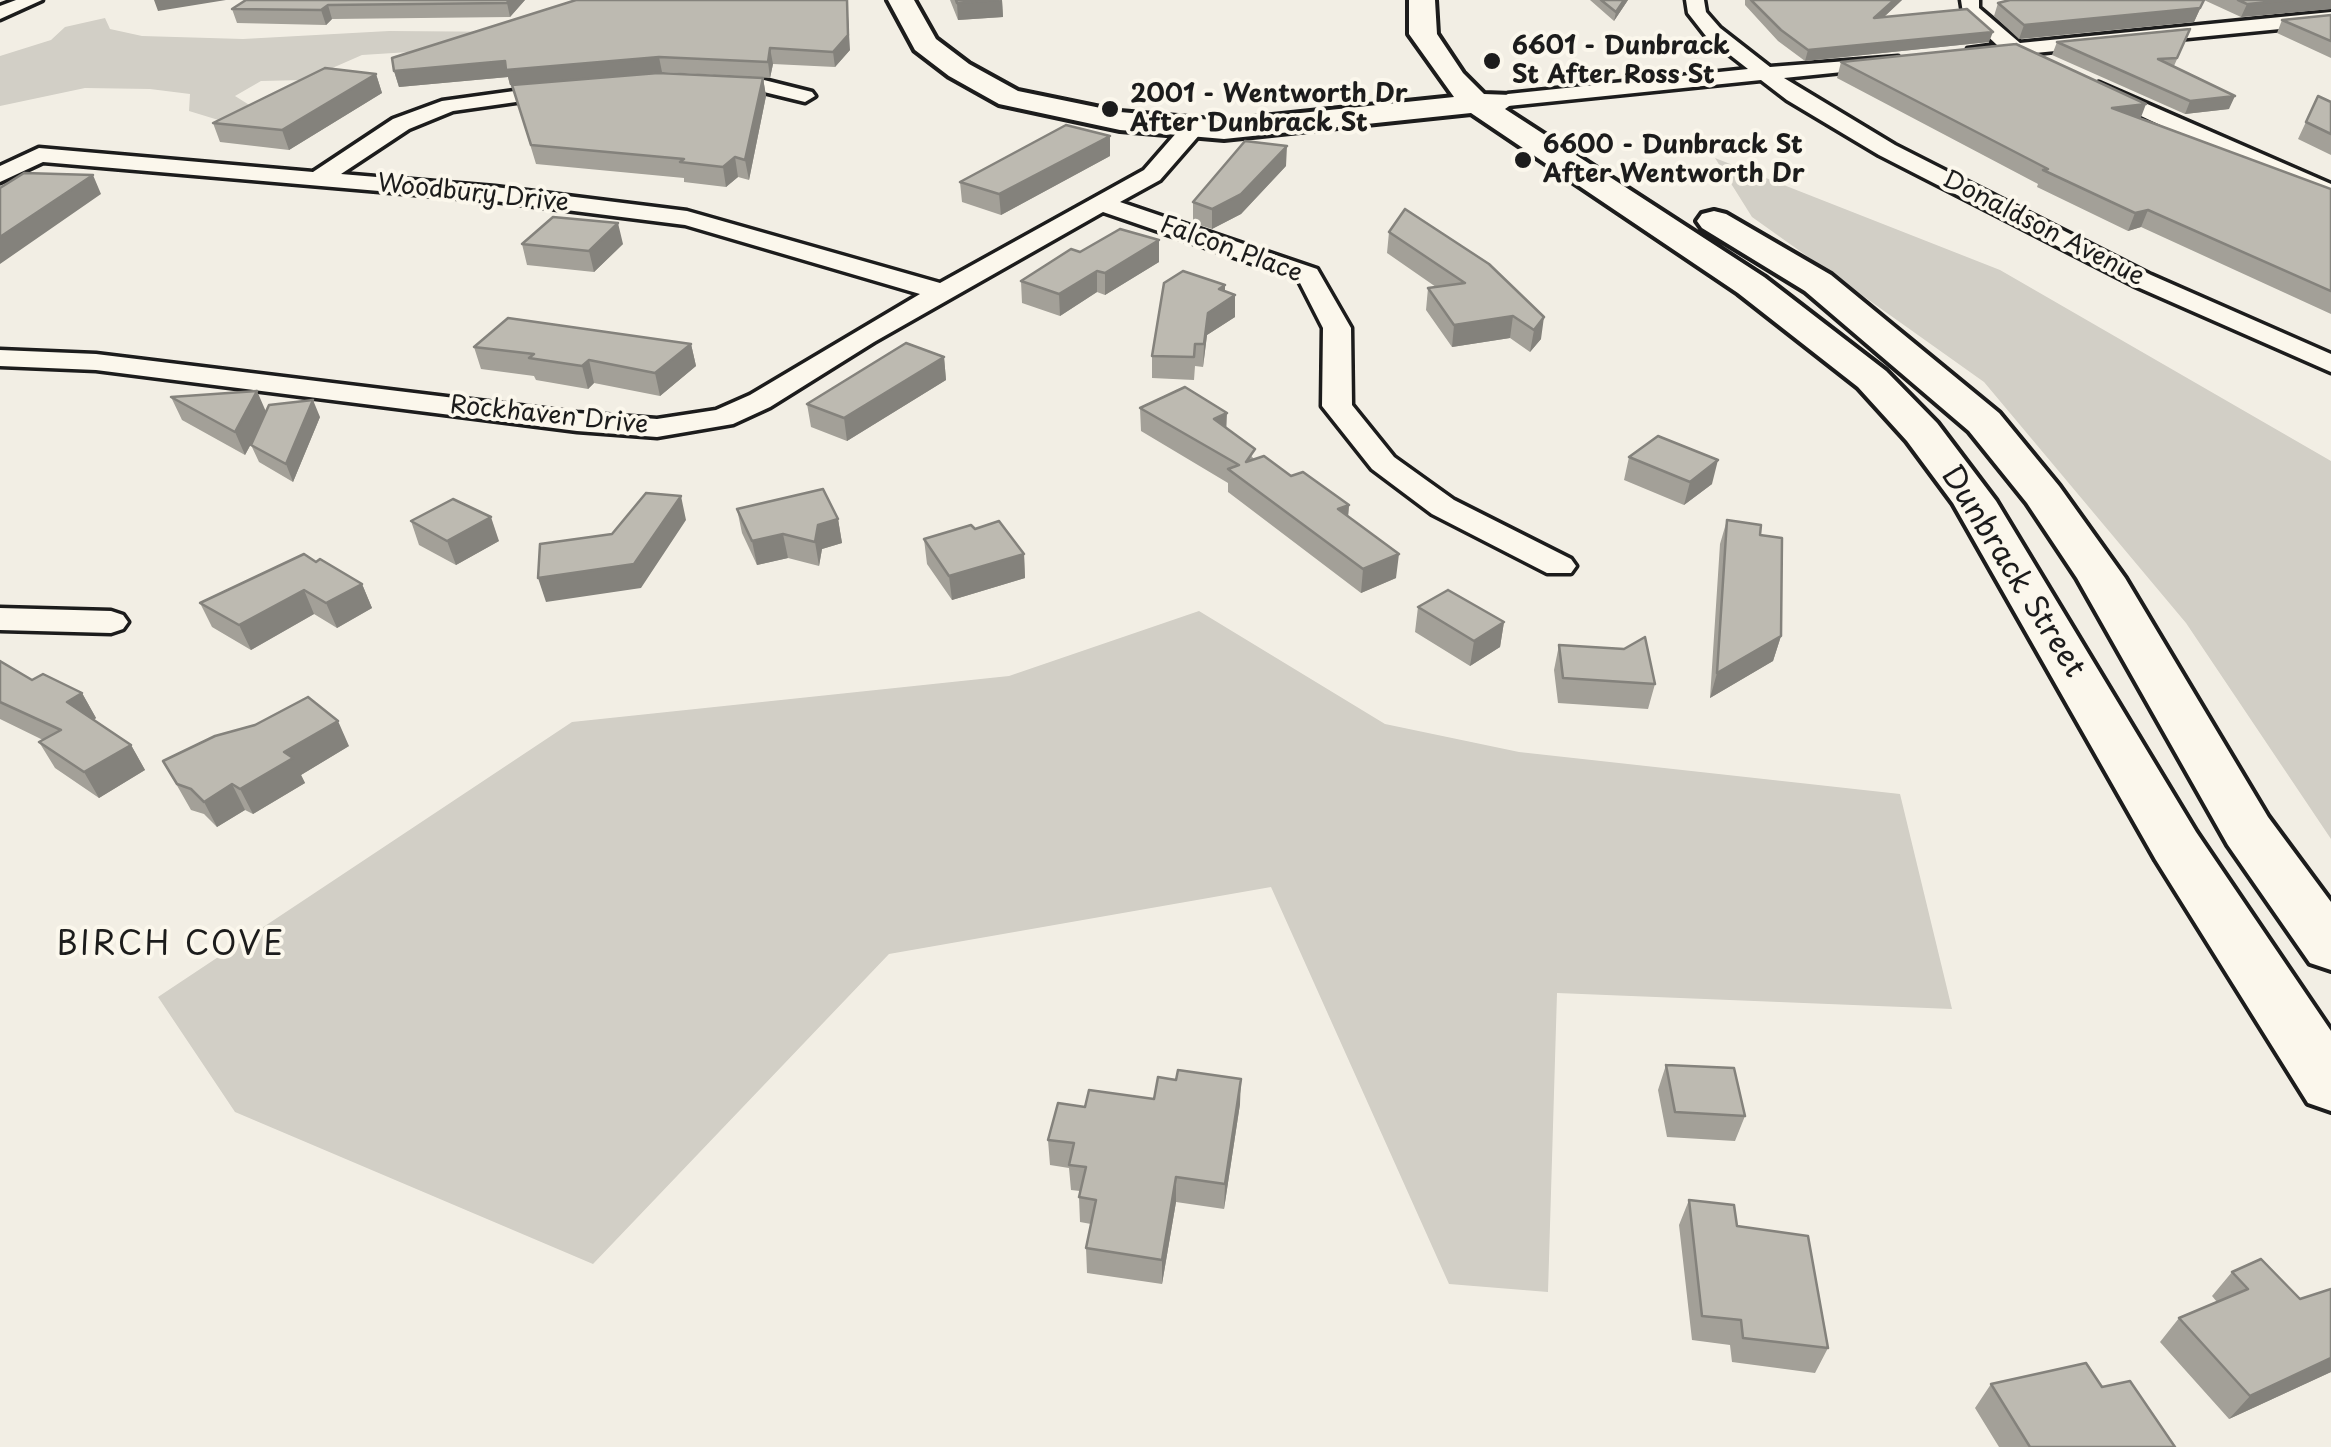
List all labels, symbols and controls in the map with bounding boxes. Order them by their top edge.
place label: 6601 - Dunbrack St After Ross St [1512,32,1730,91]
marker: 6601 - Dunbrack St After Ross St [1481,50,1503,72]
place label: 2001 - Wentworth Dr After Dunbrack St [1130,80,1408,139]
marker: 2001 - Wentworth Dr After Dunbrack St [1099,98,1121,120]
place label: 6600 - Dunbrack St After Wentworth Dr [1543,131,1805,190]
marker: 6600 - Dunbrack St After Wentworth Dr [1512,149,1534,171]
street label: Donaldson Avenue [1937,165,2149,293]
street label: Woodbury Drive [376,169,570,219]
street label: Falcon Place [1156,210,1306,290]
street label: Rockhaven Drive [448,391,650,441]
street label: Dunbrack Street [1932,459,2092,685]
district label: BIRCH COVE [55,927,287,965]

